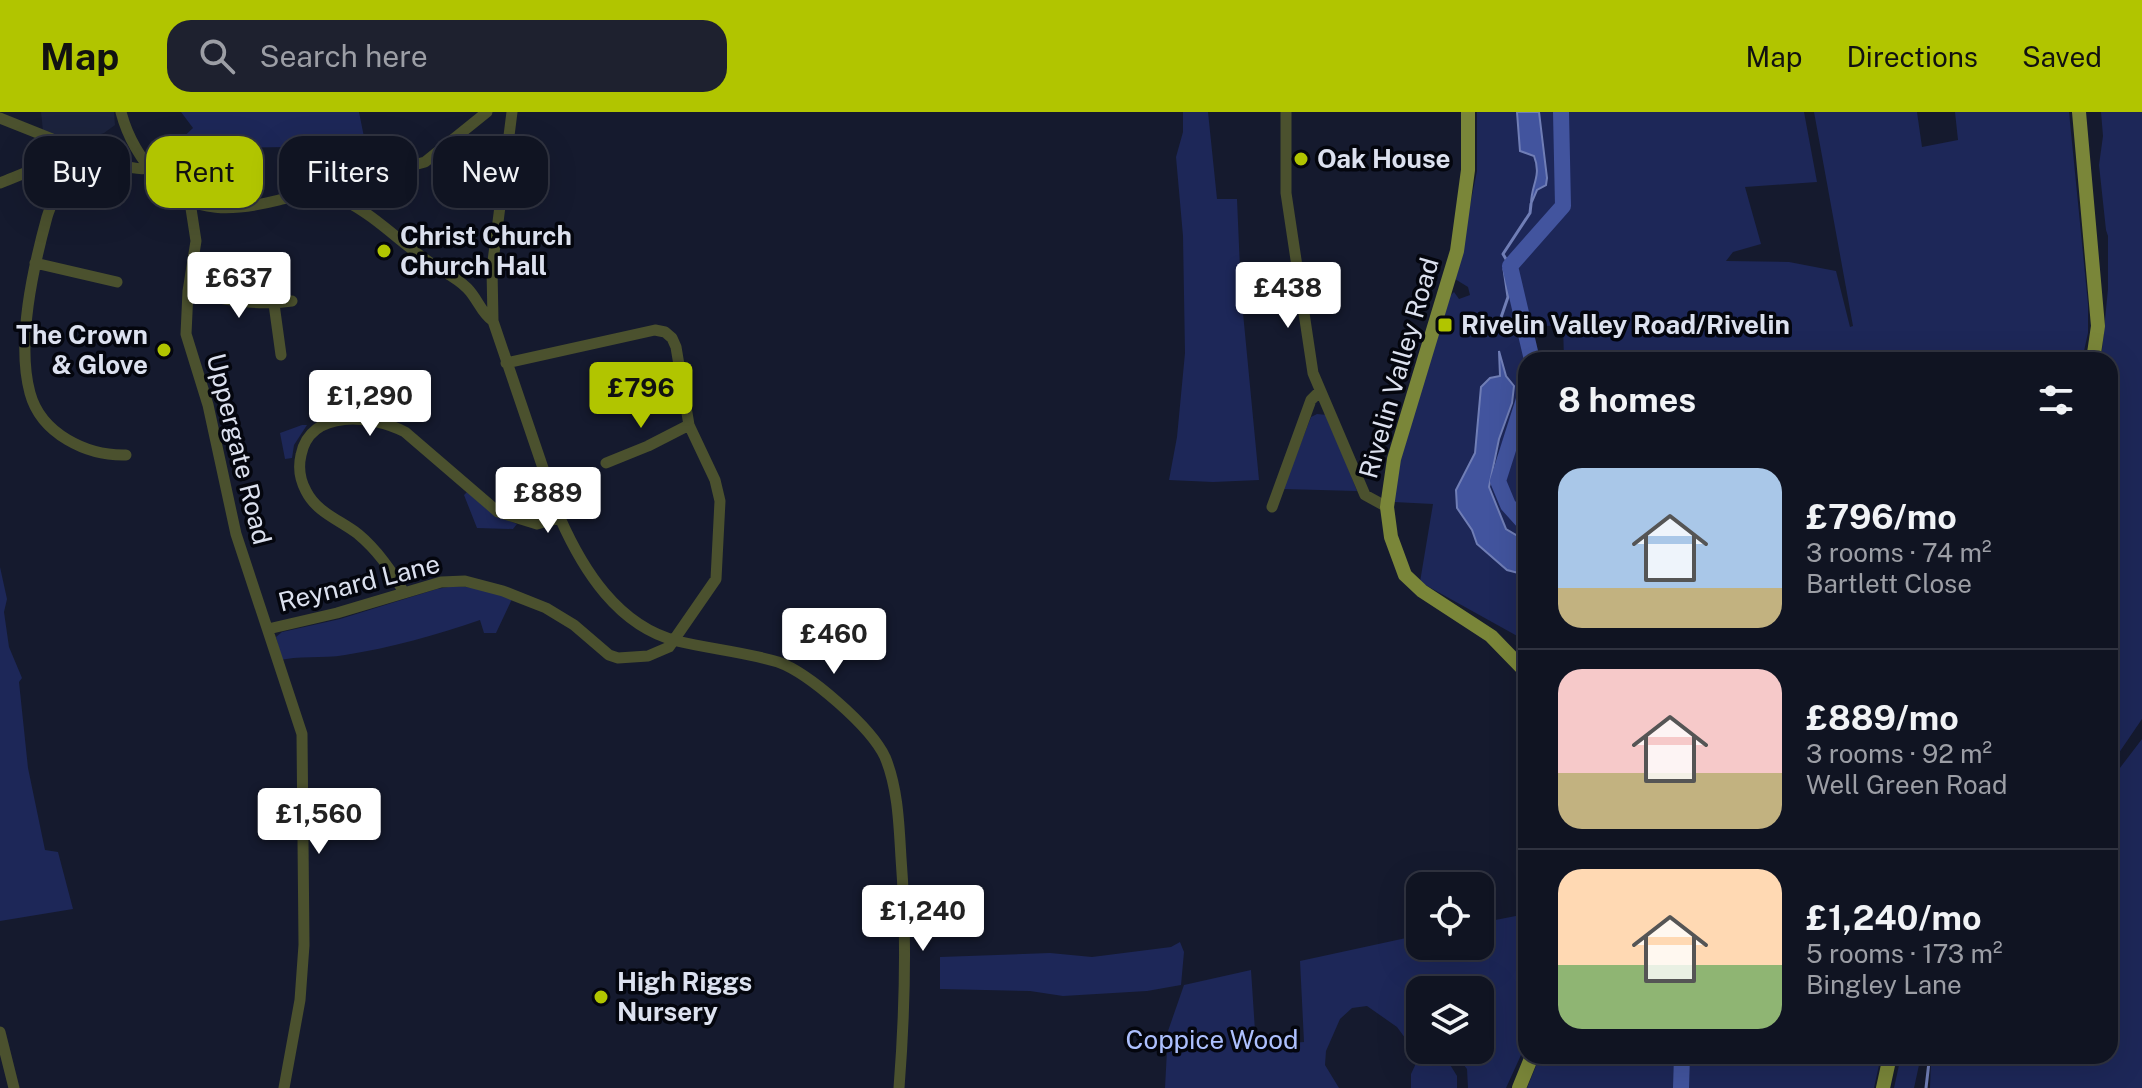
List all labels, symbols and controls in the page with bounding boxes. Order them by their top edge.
search box [167,20,727,92]
text: Map [40,34,119,79]
icon: search [195,34,239,78]
text: Search here [259,38,428,74]
text: Map [1746,40,1802,73]
text: Directions [1846,40,1978,73]
text: Saved [2022,40,2102,73]
chip: Buy [24,136,130,208]
chip: Rent [146,136,263,208]
chip: Filters [279,136,417,208]
chip: New [433,136,548,208]
place label: Oak House [1317,143,1451,174]
marker: Oak House [1292,150,1310,168]
place label: Christ Church Church Hall [400,220,572,281]
marker: Christ Church Church Hall [375,242,393,260]
pin: £637 [192,252,286,320]
street label: Rivelin Valley Road [1352,254,1445,482]
text: £637 [205,262,273,293]
pin: £438 [1241,262,1335,330]
text: £438 [1254,272,1322,303]
place label: Rivelin Valley Road/Rivelin [1461,309,1790,340]
marker: Rivelin Valley Road/Rivelin [1436,316,1454,334]
place label: The Crown & Glove [16,319,148,380]
marker: The Crown & Glove [155,341,173,359]
street label: Uppergate Road [201,350,278,547]
pin: £796 [594,362,688,430]
pin: £1,290 [305,370,435,438]
text: £796 [607,372,675,403]
icon: filters [2034,378,2078,422]
text: £1,290 [327,380,413,411]
text: 8 homes [1558,380,1696,420]
pin: £889 [501,467,595,535]
text: £889 [514,477,582,508]
text: £796/mo [1806,497,1957,537]
icon: home [1622,500,1718,596]
text: 3 rooms · 74 m² [1806,537,1992,568]
street label: Reynard Lane [275,547,443,618]
text: Bartlett Close [1806,568,1972,599]
pin: £460 [787,608,881,676]
text: £460 [800,618,868,649]
text: £889/mo [1806,698,1959,738]
icon: home [1622,701,1718,797]
text: 3 rooms · 92 m² [1806,738,1992,769]
text: Well Green Road [1806,769,2007,800]
pin: £1,560 [254,788,384,856]
text: £1,560 [276,798,362,829]
map controls [1406,872,1494,1064]
button: locate [1406,872,1494,960]
pin: £1,240 [858,885,988,953]
text: £1,240 [880,895,966,926]
text: £1,240/mo [1806,898,1981,938]
icon: home [1622,901,1718,997]
text: 5 rooms · 173 m² [1806,938,2003,969]
place label: High Riggs Nursery [617,966,752,1027]
text: Bingley Lane [1806,969,1962,1000]
button: layers [1406,976,1494,1064]
marker: High Riggs Nursery [592,988,610,1006]
park label: Coppice Wood [1126,1024,1298,1055]

